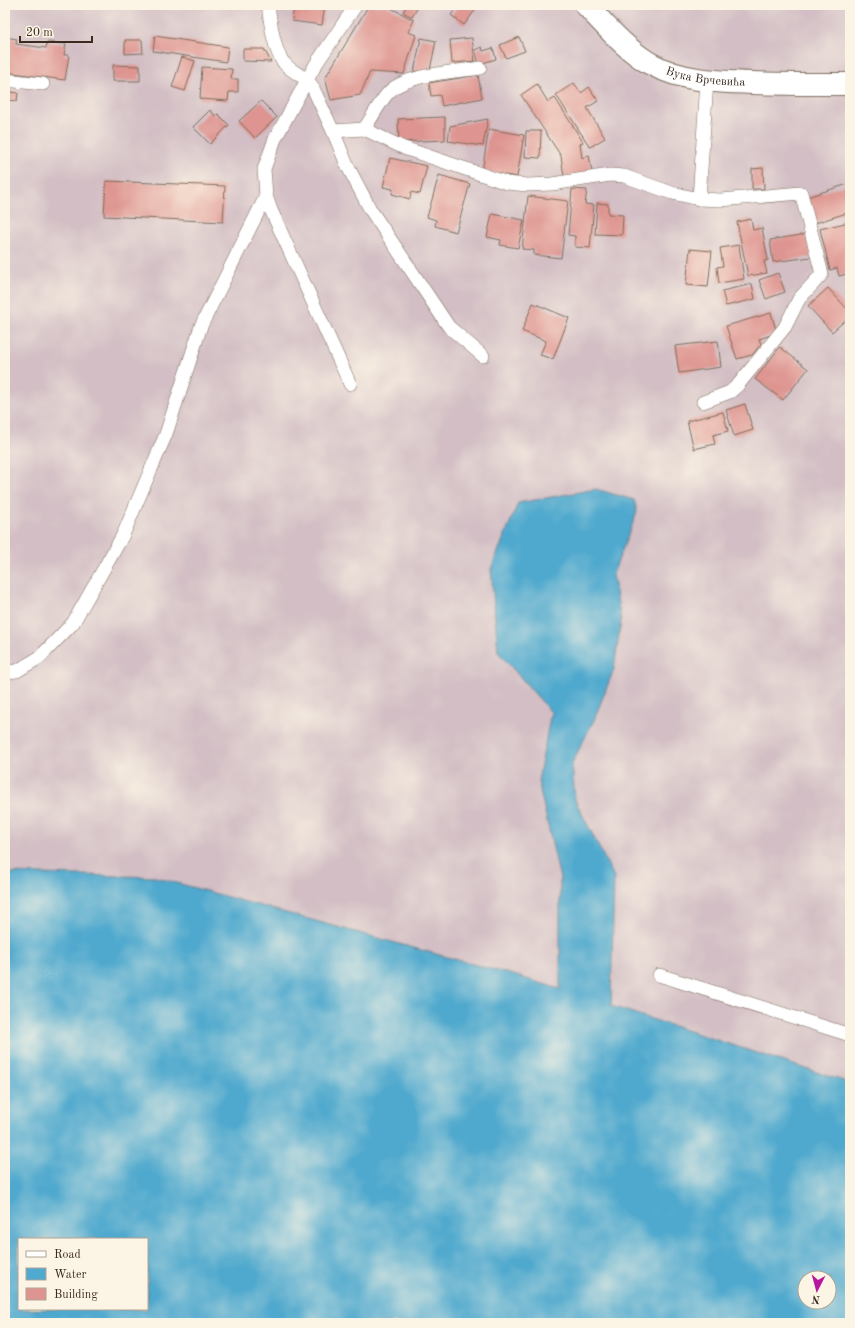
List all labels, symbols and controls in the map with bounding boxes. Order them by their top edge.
scale bar [20,18,92,44]
text: 20 m [26,27,53,39]
street label: Вука Врчевића [664,65,746,89]
legend [18,1238,148,1310]
text: Road [54,1249,81,1261]
text: Water [54,1269,87,1281]
north arrow [797,1270,837,1310]
text: Building [54,1289,98,1301]
text: N [811,1292,821,1304]

